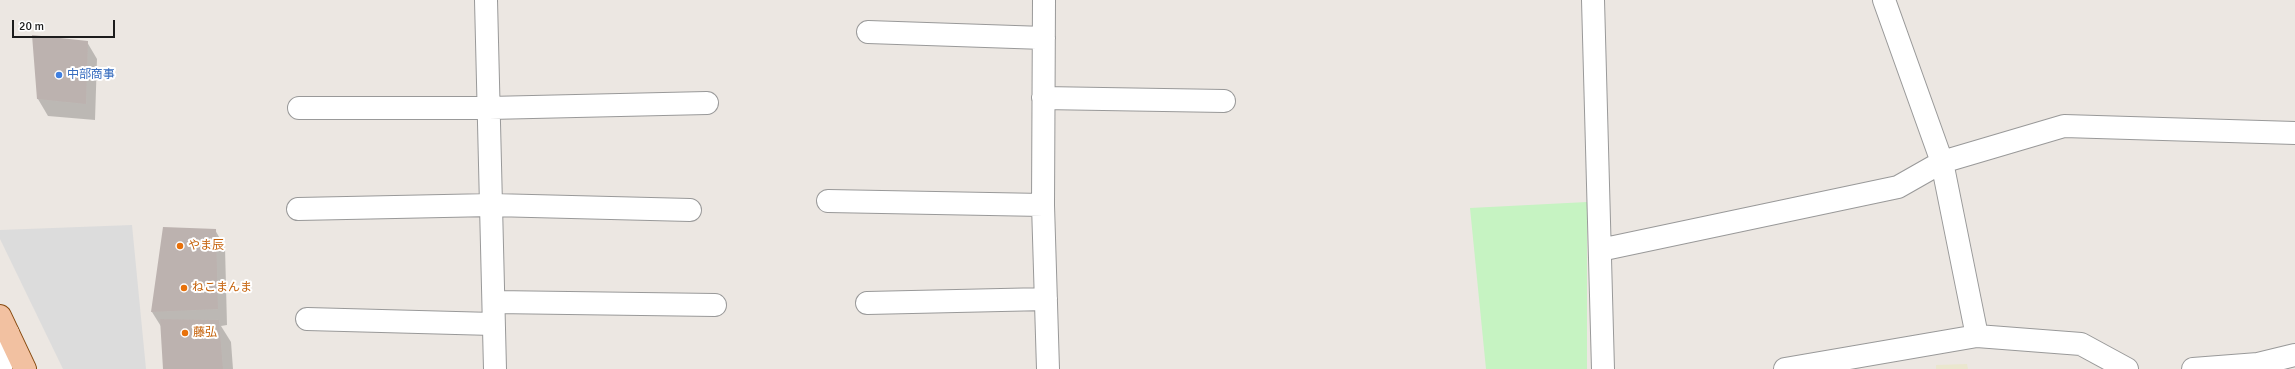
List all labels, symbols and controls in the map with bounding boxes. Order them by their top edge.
scale bar [14,12,117,38]
text: 20 m [19,19,44,34]
place label: 中部商事 [67,68,115,82]
marker: 中部商事 [54,70,64,80]
place label: やま辰 [188,239,224,253]
marker: やま辰 [175,241,185,251]
place label: ねこまんま [192,281,252,295]
marker: ねこまんま [179,283,189,293]
place label: 藤弘 [193,326,217,340]
marker: 藤弘 [180,328,190,338]

